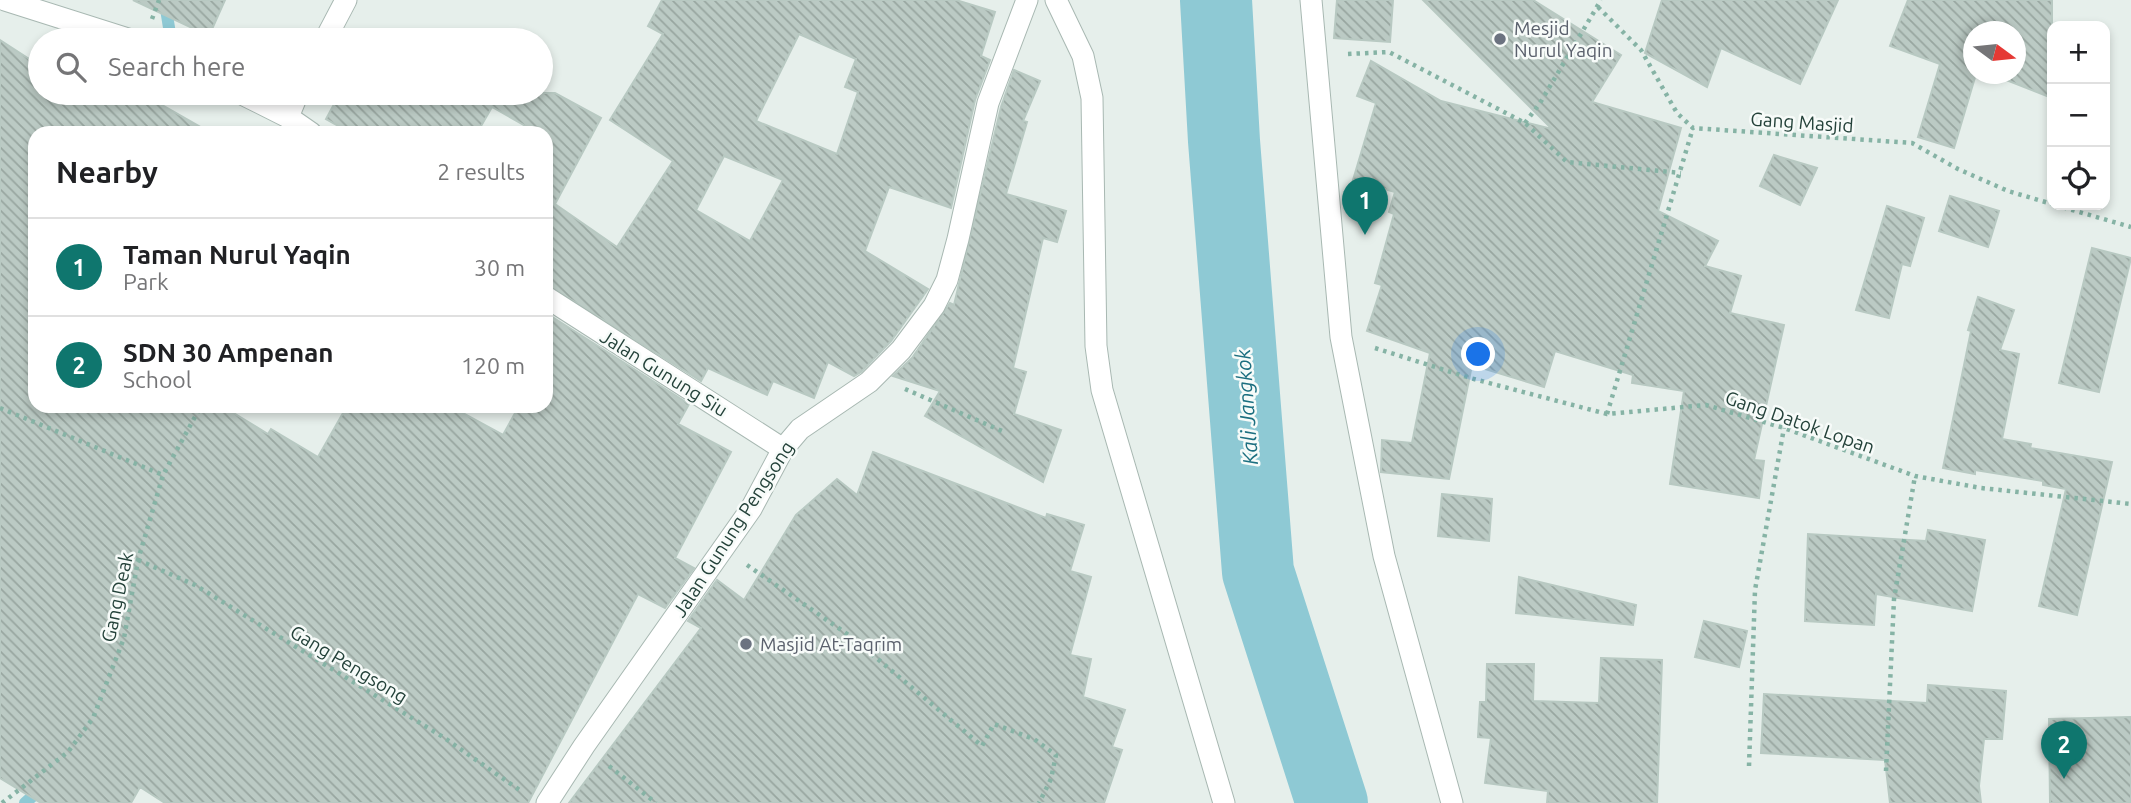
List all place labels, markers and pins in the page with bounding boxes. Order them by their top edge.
place label: Mesjid Nurul Yaqin [1514,17,1612,61]
marker: Mesjid Nurul Yaqin [1492,31,1508,47]
pin: 1 [1342,177,1388,235]
place label: Masjid At-Taqrim [760,633,902,655]
marker: Masjid At-Taqrim [738,636,754,652]
pin: 2 [2041,721,2087,779]

